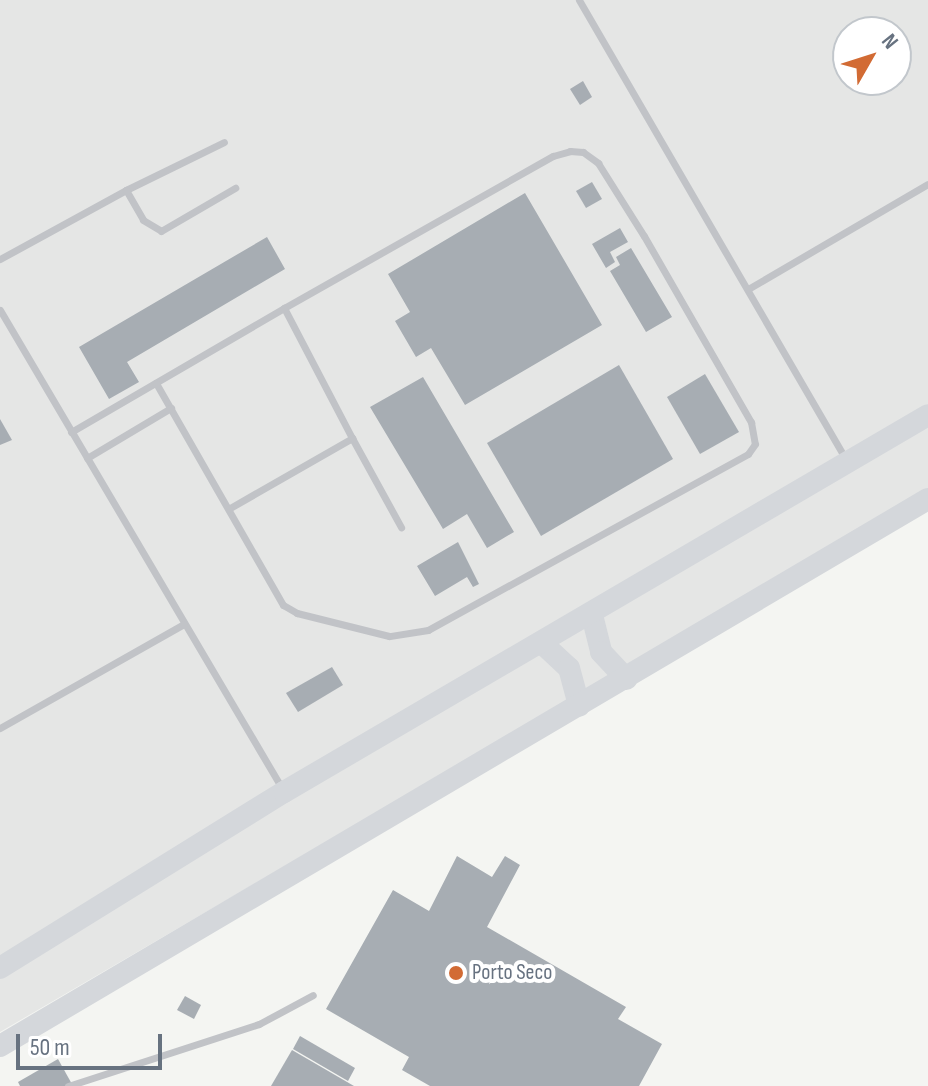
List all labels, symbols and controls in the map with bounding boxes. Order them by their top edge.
north arrow [832,16,912,96]
text: N [875,29,904,55]
place label: Porto Seco [472,960,552,986]
marker: Porto Seco [447,964,465,982]
scale bar [20,1018,166,1068]
text: 50 m [30,1033,70,1062]

